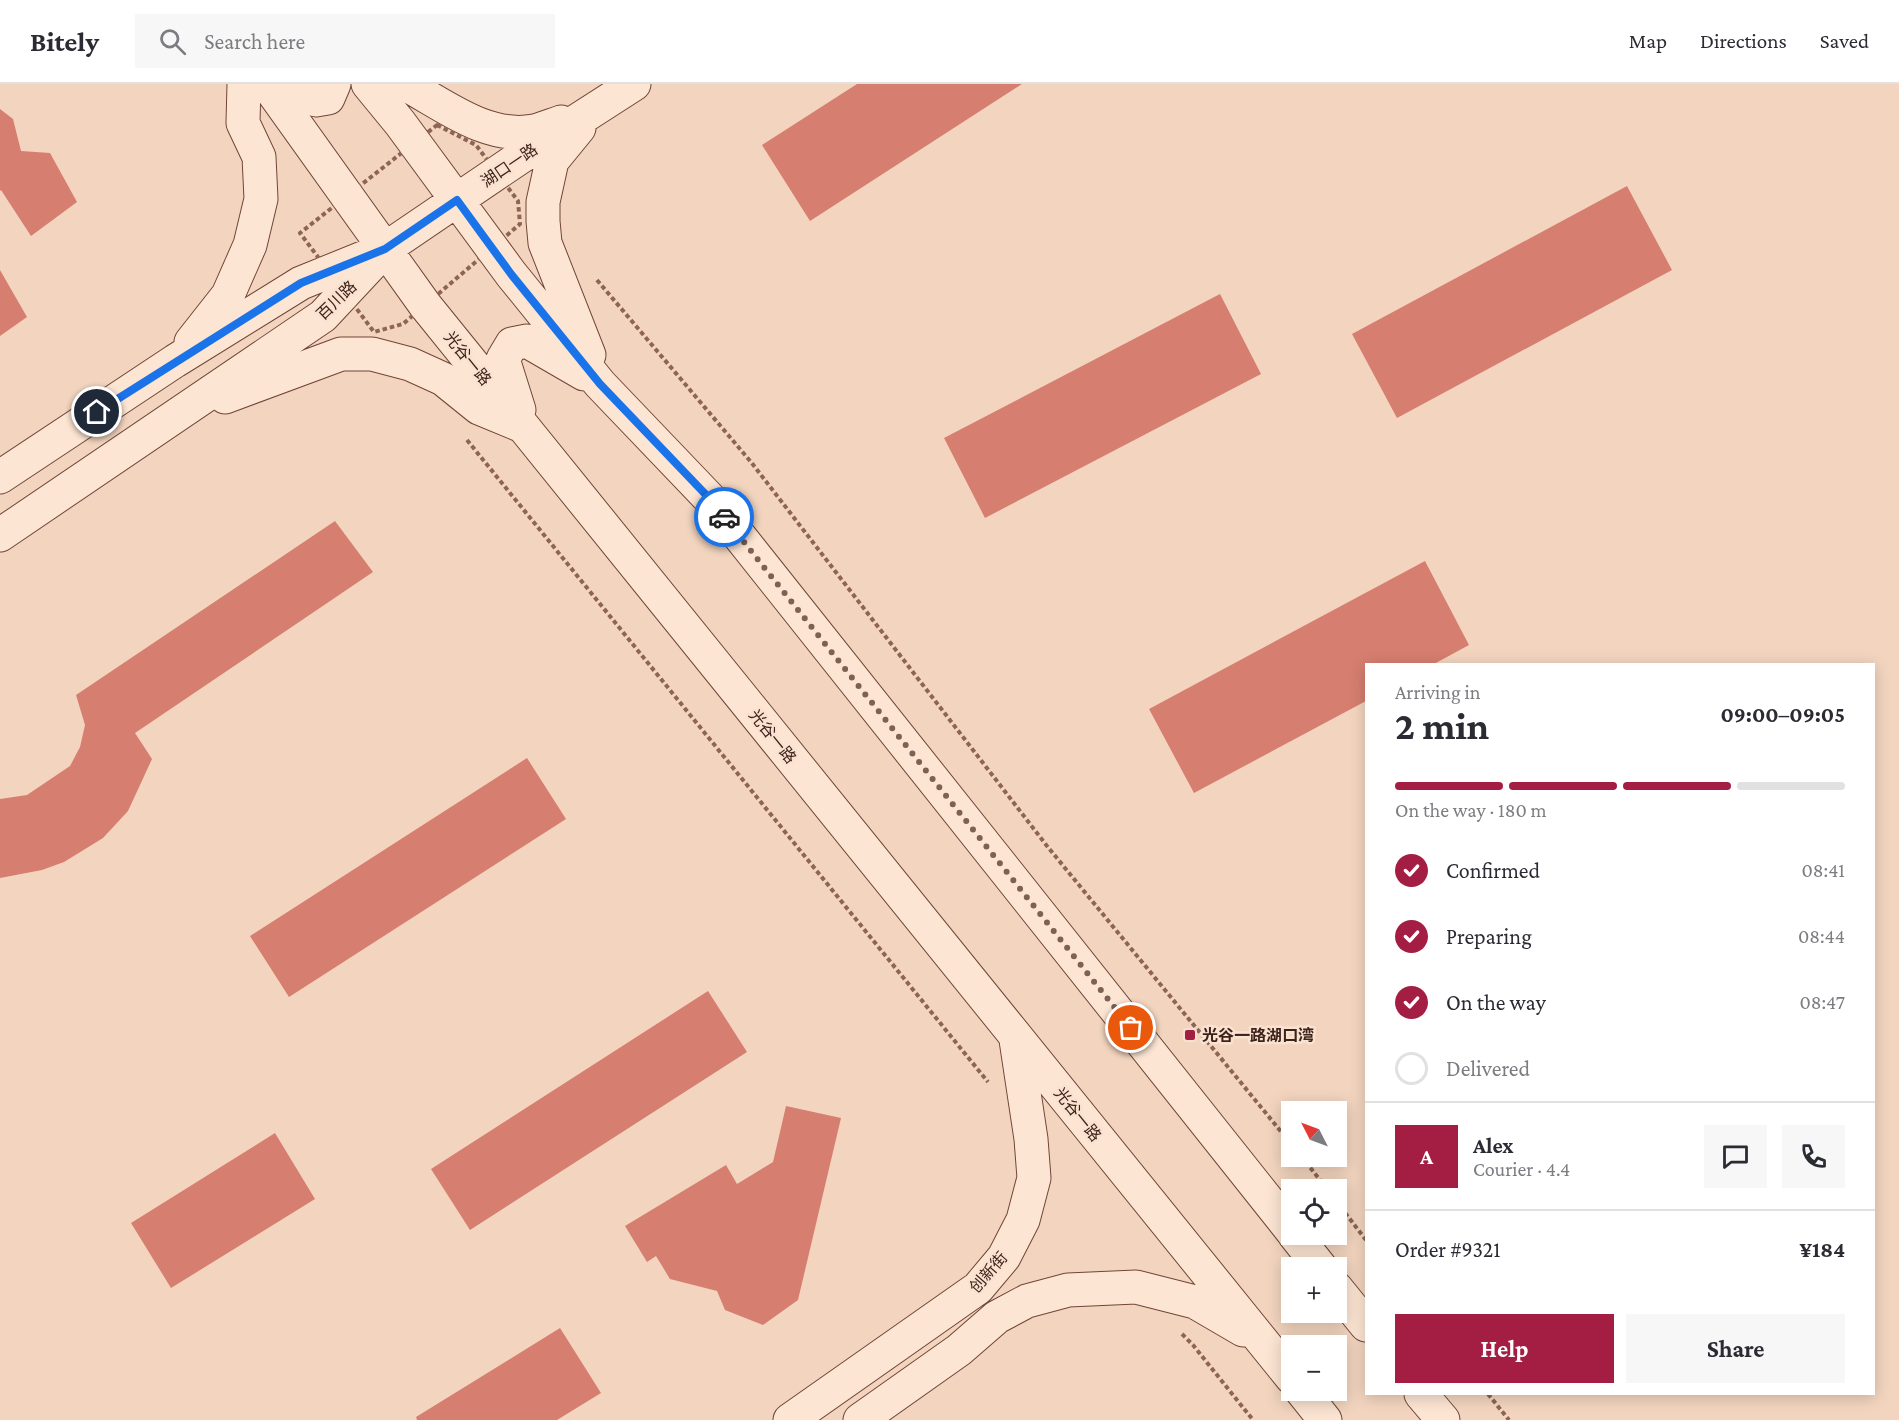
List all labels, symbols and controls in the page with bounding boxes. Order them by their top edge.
search box [135,14,555,68]
icon: search [156,25,189,58]
text: Bitely [30,26,99,57]
text: Search here [204,29,305,54]
text: Map [1629,29,1667,53]
text: Directions [1700,29,1787,53]
text: Saved [1820,29,1869,53]
street label: 湖口一路 [478,140,541,190]
street label: 百川路 [313,278,360,323]
street label: 光谷一路 [441,328,494,389]
pin [71,386,122,437]
icon: home [80,395,113,428]
courier [694,487,754,547]
icon: car [708,501,741,534]
text: Arriving in [1395,681,1480,703]
text: 09:00–09:05 [1720,702,1845,727]
text: 2 min [1395,704,1489,747]
street label: 光谷一路 [746,706,799,767]
text: On the way · 180 m [1395,799,1547,821]
icon: check [1395,854,1428,887]
text: Confirmed [1446,858,1540,883]
text: 08:41 [1802,859,1845,881]
icon: check [1395,920,1428,953]
text: Preparing [1446,924,1532,949]
text: 08:44 [1798,925,1845,947]
icon: check [1395,986,1428,1019]
text: On the way [1446,990,1546,1015]
text: 08:47 [1799,991,1845,1013]
pin [1105,1002,1156,1053]
icon: bag [1114,1011,1147,1044]
place label: 光谷一路湖口湾 [1202,1026,1314,1044]
marker: 光谷一路湖口湾 [1183,1028,1197,1042]
text: Delivered [1446,1056,1530,1081]
street label: 光谷一路 [1051,1084,1104,1145]
north arrow [1281,1101,1347,1167]
map controls [1281,1101,1347,1401]
button: chat [1704,1125,1767,1188]
button: phone [1782,1125,1845,1188]
text: Alex [1473,1133,1514,1158]
text: A [1420,1144,1433,1169]
text: Courier · 4.4 [1473,1158,1570,1180]
button: locate [1281,1179,1347,1245]
text: Order #9321 [1395,1237,1501,1262]
text: ¥184 [1800,1237,1845,1262]
street label: 创新街 [966,1249,1011,1296]
button: + [1281,1257,1347,1323]
button: Help [1395,1314,1614,1383]
button: Share [1626,1314,1845,1383]
button: − [1281,1335,1347,1401]

